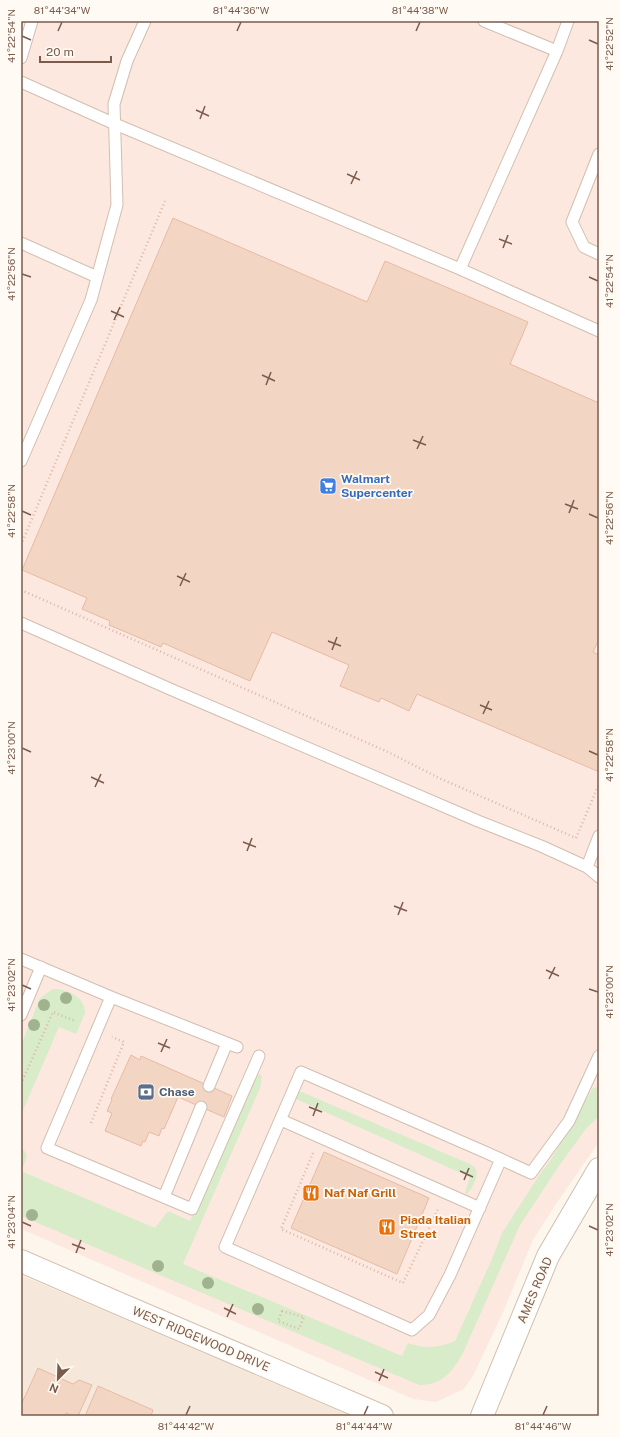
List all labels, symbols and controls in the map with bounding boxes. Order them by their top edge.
text: 81°44'34"W [34,4,91,16]
text: 81°44'36"W [213,4,270,16]
text: 81°44'38"W [392,4,449,16]
text: 41°22'54"N [5,9,17,63]
text: 41°22'52"N [603,17,615,71]
scale bar [40,38,111,64]
text: 20 m [46,45,74,59]
text: 41°22'56"N [5,247,17,301]
text: 41°22'54"N [603,254,615,308]
place label: Walmart Supercenter [341,472,413,500]
supermarket icon: Walmart Supercenter [318,476,338,496]
text: 41°22'58"N [5,484,17,538]
text: 41°22'56"N [603,491,615,545]
text: 41°23'00"N [5,721,17,775]
text: 41°22'58"N [603,728,615,782]
text: 41°23'02"N [5,958,17,1012]
text: 41°23'00"N [603,965,615,1019]
bank icon: Chase [136,1082,156,1102]
place label: Chase [159,1085,195,1099]
restaurant icon: Naf Naf Grill [301,1183,321,1203]
place label: Naf Naf Grill [324,1186,396,1200]
text: 41°23'04"N [5,1195,17,1249]
text: 41°23'02"N [603,1203,615,1257]
place label: Piada Italian Street [400,1213,471,1241]
restaurant icon: Piada Italian Street [377,1217,397,1237]
street label: AMES ROAD [515,1255,555,1325]
street label: WEST RIDGEWOOD DRIVE [130,1304,272,1374]
north arrow [38,1359,78,1399]
text: N [48,1381,60,1395]
text: 81°44'42"W [158,1420,215,1432]
text: 81°44'44"W [336,1420,393,1432]
text: 81°44'46"W [515,1420,572,1432]

